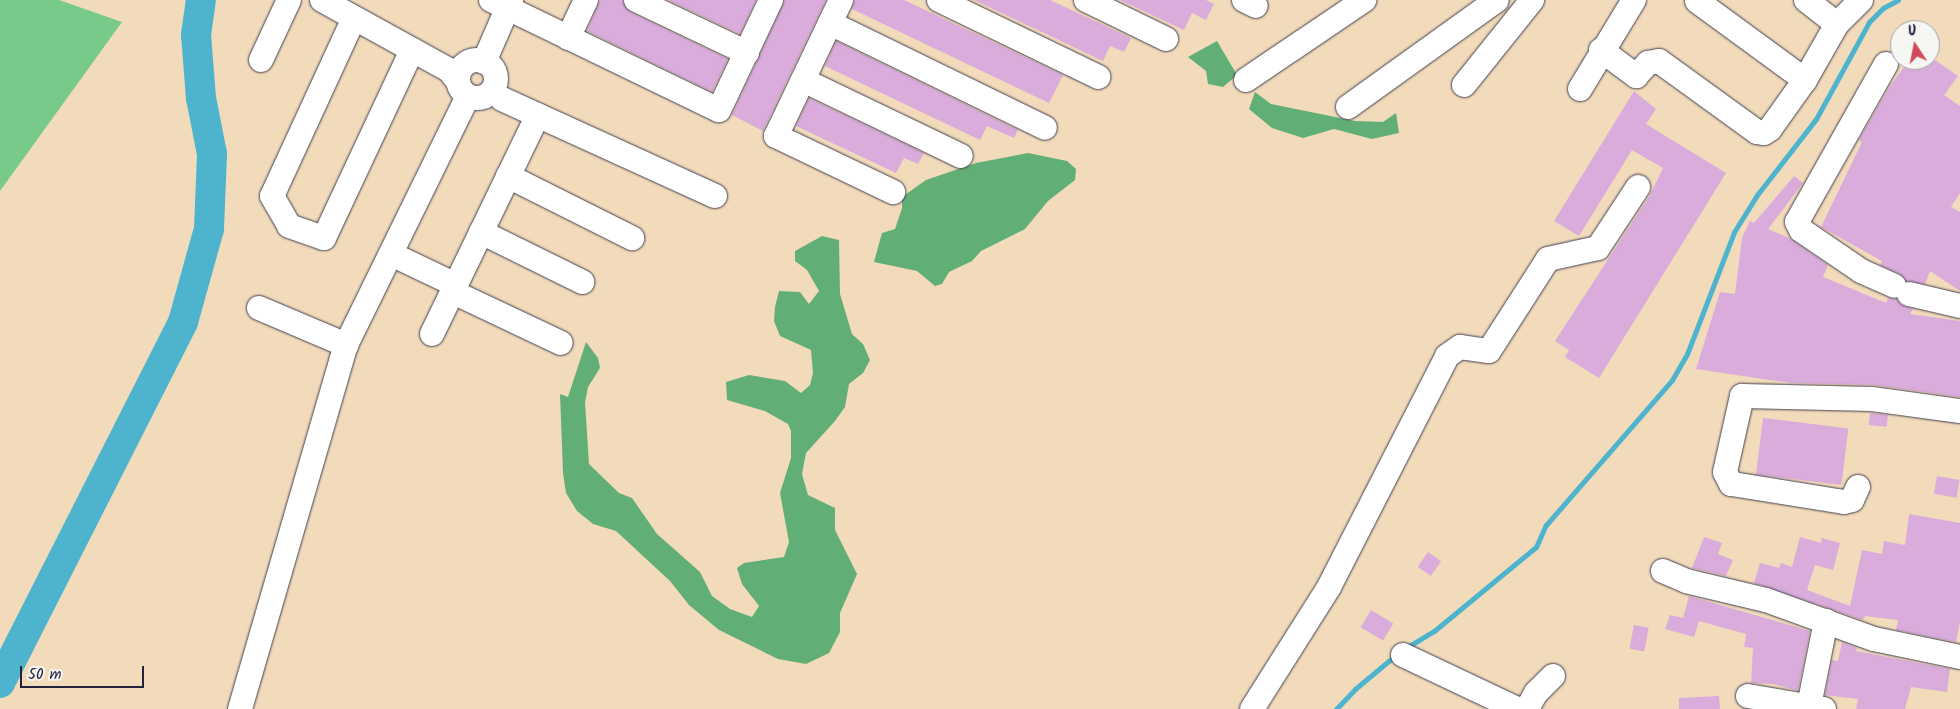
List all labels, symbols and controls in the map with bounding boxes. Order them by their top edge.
north arrow [1890,20,1940,70]
text: U [1906,20,1919,43]
scale bar [22,656,146,688]
text: 50 m [28,663,62,687]

